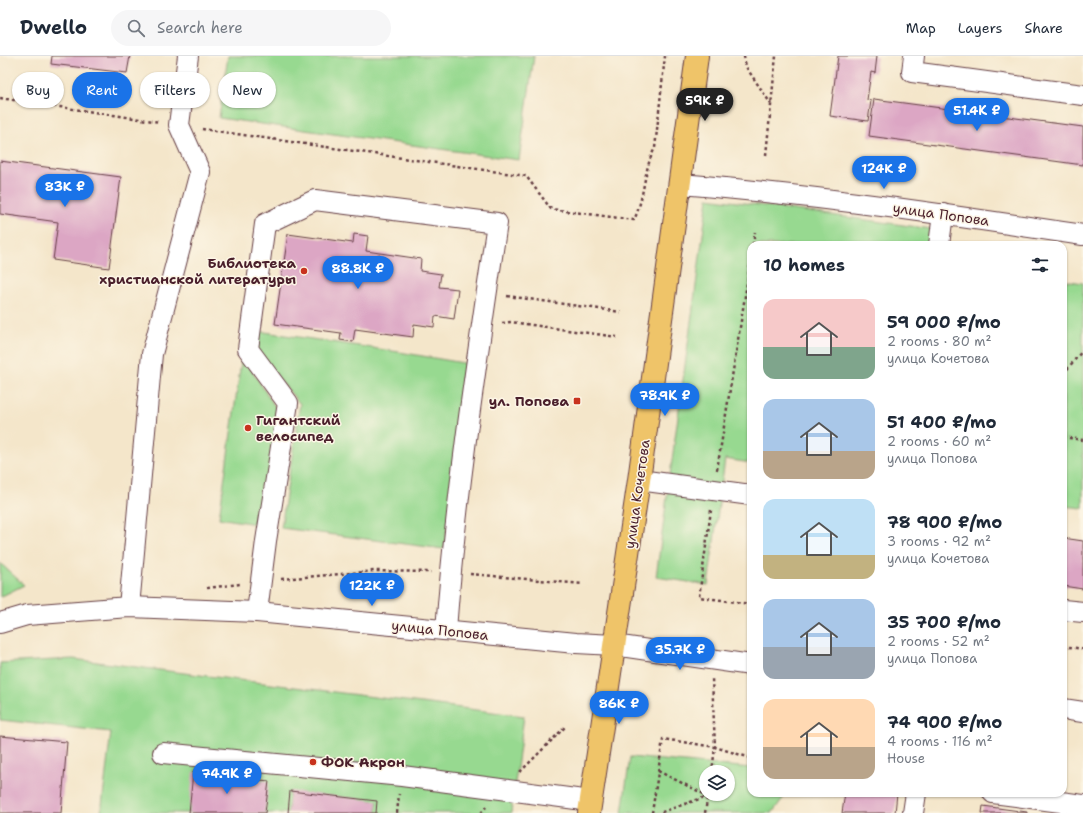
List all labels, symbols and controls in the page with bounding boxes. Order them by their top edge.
search box [111,10,391,46]
text: Dwello [20,15,87,40]
icon: search [125,17,147,39]
text: Search here [157,18,243,38]
text: Map [906,19,936,37]
text: Layers [958,19,1002,37]
text: Share [1024,19,1063,37]
chip: Buy [12,72,64,108]
chip: Rent [72,72,132,108]
chip: Filters [140,72,210,108]
chip: New [218,72,276,108]
pin: 59K ₽ [677,88,733,122]
text: 59K ₽ [685,92,725,109]
pin: 51.4K ₽ [940,98,1014,132]
text: 51.4K ₽ [953,102,1001,119]
pin: 124K ₽ [851,156,917,190]
text: 124K ₽ [861,160,907,177]
pin: 83K ₽ [37,174,93,208]
text: 83K ₽ [45,178,85,195]
street label: улица Попова [892,198,991,230]
place label: Библиотека христианской литературы [99,254,296,288]
text: 10 homes [763,254,845,276]
icon: filters [1029,254,1051,276]
pin: 88.8K ₽ [321,256,395,290]
text: 88.8K ₽ [332,260,384,277]
marker: Библиотека христианской литературы [299,266,309,276]
text: 59 000 ₽/mo [887,311,1001,333]
icon: home [795,315,843,363]
text: 2 rooms · 80 m² [887,333,991,350]
text: улица Кочетова [887,350,989,367]
pin: 78.9K ₽ [628,383,702,417]
text: 78.9K ₽ [639,387,691,404]
place label: ул. Попова [489,392,569,410]
marker: ул. Попова [572,396,582,406]
place label: Гигантский велосипед [256,411,341,445]
text: 51 400 ₽/mo [887,411,996,433]
icon: home [795,415,843,463]
marker: Гигантский велосипед [243,423,253,433]
text: 2 rooms · 60 m² [887,433,991,450]
street label: улица Кочетова [620,438,654,550]
text: улица Попова [887,450,977,467]
text: 78 900 ₽/mo [887,511,1002,533]
icon: home [795,515,843,563]
text: 3 rooms · 92 m² [887,533,991,550]
text: улица Кочетова [887,550,989,567]
pin: 122K ₽ [339,573,405,607]
text: 122K ₽ [349,577,395,594]
text: 35 700 ₽/mo [887,611,1001,633]
icon: home [795,615,843,663]
street label: улица Попова [391,616,490,644]
text: 2 rooms · 52 m² [887,633,990,650]
pin: 35.7K ₽ [643,637,717,671]
text: 35.7K ₽ [655,641,705,658]
text: улица Попова [887,650,977,667]
pin: 86K ₽ [591,691,647,725]
text: 86K ₽ [599,695,639,712]
text: 74 900 ₽/mo [887,711,1002,733]
icon: home [795,715,843,763]
text: 4 rooms · 116 m² [887,733,993,750]
text: House [887,750,925,767]
place label: ФОК Акрон [321,753,405,771]
marker: ФОК Акрон [308,757,318,767]
pin: 74.9K ₽ [190,761,264,795]
text: 74.9K ₽ [202,765,252,782]
map controls [699,765,735,801]
button: layers [699,765,735,801]

